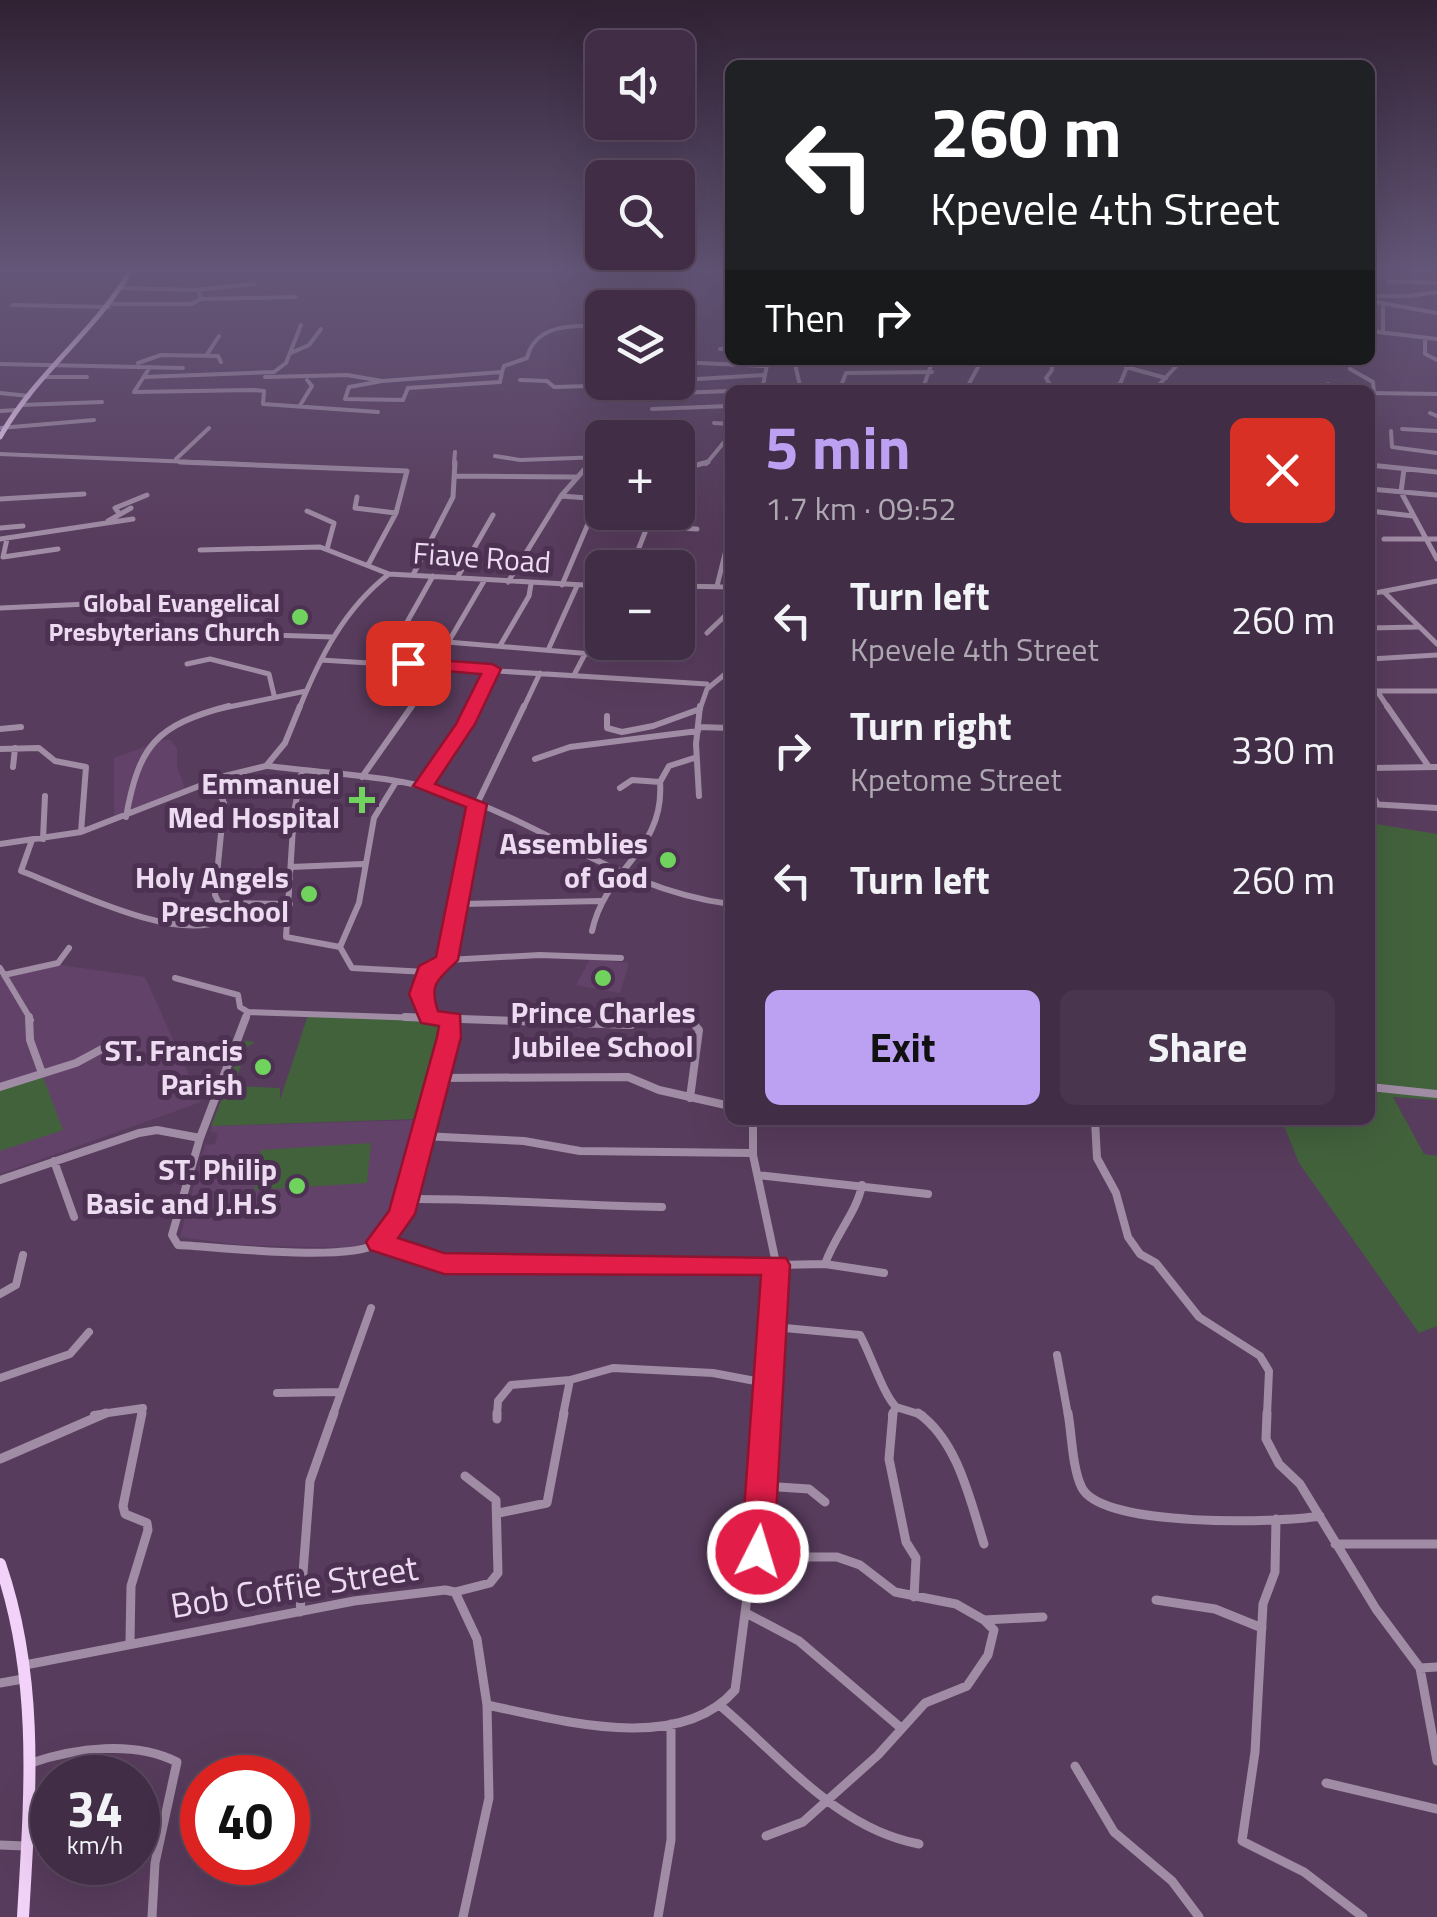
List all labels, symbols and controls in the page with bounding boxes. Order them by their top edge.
map controls [585,30,695,660]
button: sound [585,30,695,140]
text: 260 m [930,78,1122,184]
icon: left [765,100,895,230]
button: search [585,160,695,270]
text: Kpevele 4th Street [930,174,1280,242]
text: Then [765,289,845,347]
button: layers [585,290,695,400]
icon: right [865,290,920,345]
text: 5 min [765,401,911,492]
button: close [1230,418,1335,523]
button: + [585,420,695,530]
text: 1.7 km · 09:52 [765,484,957,532]
street label: Fiave Road [412,529,552,585]
button: − [585,550,695,660]
text: Turn left [850,567,990,625]
place label: Global Evangelical Presbyterians Church [49,584,280,651]
text: 260 m [1231,591,1335,649]
icon: left [765,593,820,648]
marker: Global Evangelical Presbyterians Church [289,606,311,628]
pin [366,621,451,706]
text: Kpevele 4th Street [850,625,1099,673]
icon: arrive [381,636,436,691]
text: Turn right [850,697,1012,755]
text: 330 m [1231,721,1335,779]
icon: right [765,723,820,778]
text: Kpetome Street [850,755,1062,803]
place label: Emmanuel Med Hospital [167,760,340,840]
marker: Emmanuel Med Hospital [349,787,375,813]
place label: Assemblies of God [500,820,648,900]
marker: Assemblies of God [657,849,679,871]
text: Turn left [850,851,990,909]
text: 260 m [1231,851,1335,909]
icon: left [765,853,820,908]
place label: Holy Angels Preschool [135,854,289,934]
marker: Holy Angels Preschool [298,883,320,905]
marker: Prince Charles Jubilee School [592,967,614,989]
place label: Prince Charles Jubilee School [510,989,696,1069]
button: Exit [765,990,1040,1105]
button: Share [1060,990,1335,1105]
place label: ST. Francis Parish [105,1027,243,1107]
marker: ST. Francis Parish [252,1056,274,1078]
place label: ST. Philip Basic and J.H.S [85,1146,277,1226]
marker: ST. Philip Basic and J.H.S [286,1175,308,1197]
position arrow [706,1500,810,1604]
street label: Bob Coffie Street [166,1540,422,1632]
speed limit sign: 40 [180,1755,310,1885]
text: 34 [67,1770,123,1846]
text: km/h [67,1826,123,1864]

